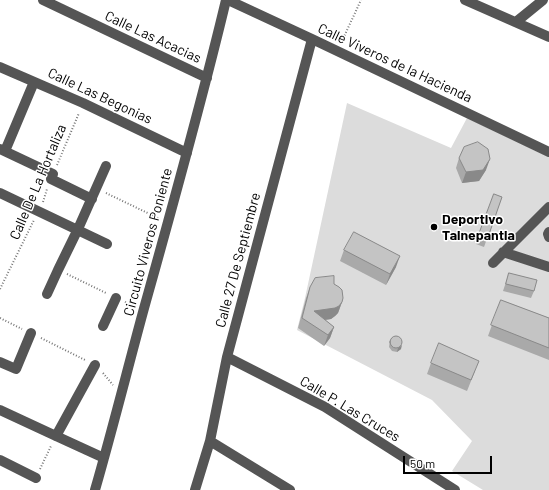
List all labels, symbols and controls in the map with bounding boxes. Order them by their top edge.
street label: Calle Las Acacias [102,7,204,67]
street label: Calle Viveros de la Hacienda [315,20,475,106]
street label: Calle Las Begonias [45,64,155,128]
street label: Calle De La Hortaliza [6,122,70,242]
street label: Circuito Viveros Poniente [120,166,176,318]
street label: Calle 27 De Septiembre [212,191,264,329]
place label: Deportivo Talnepantla [442,211,515,244]
marker: Deportivo Talnepantla [429,222,439,232]
street label: Calle P. Las Cruces [297,372,403,446]
scale bar [405,448,494,474]
text: 50 m [410,456,435,470]

